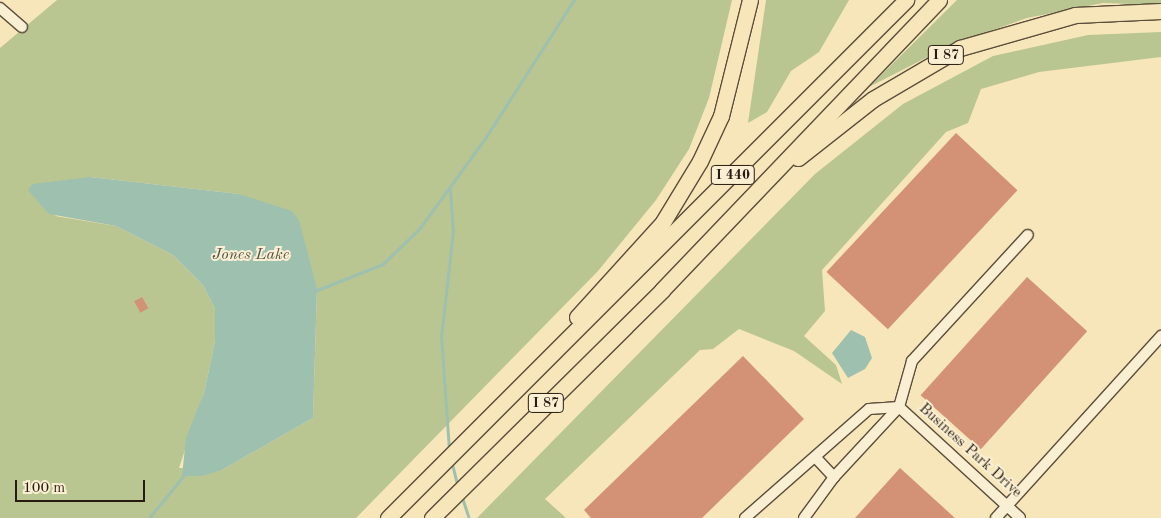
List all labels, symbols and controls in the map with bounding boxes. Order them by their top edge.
road number: I 87 [927,44,965,66]
road number: I 440 [710,164,756,186]
water label: Jones Lake [213,245,289,265]
road number: I 87 [527,392,565,414]
street label: Business Park Drive [915,400,1025,502]
scale bar [18,470,148,502]
text: 100 m [23,481,65,496]

